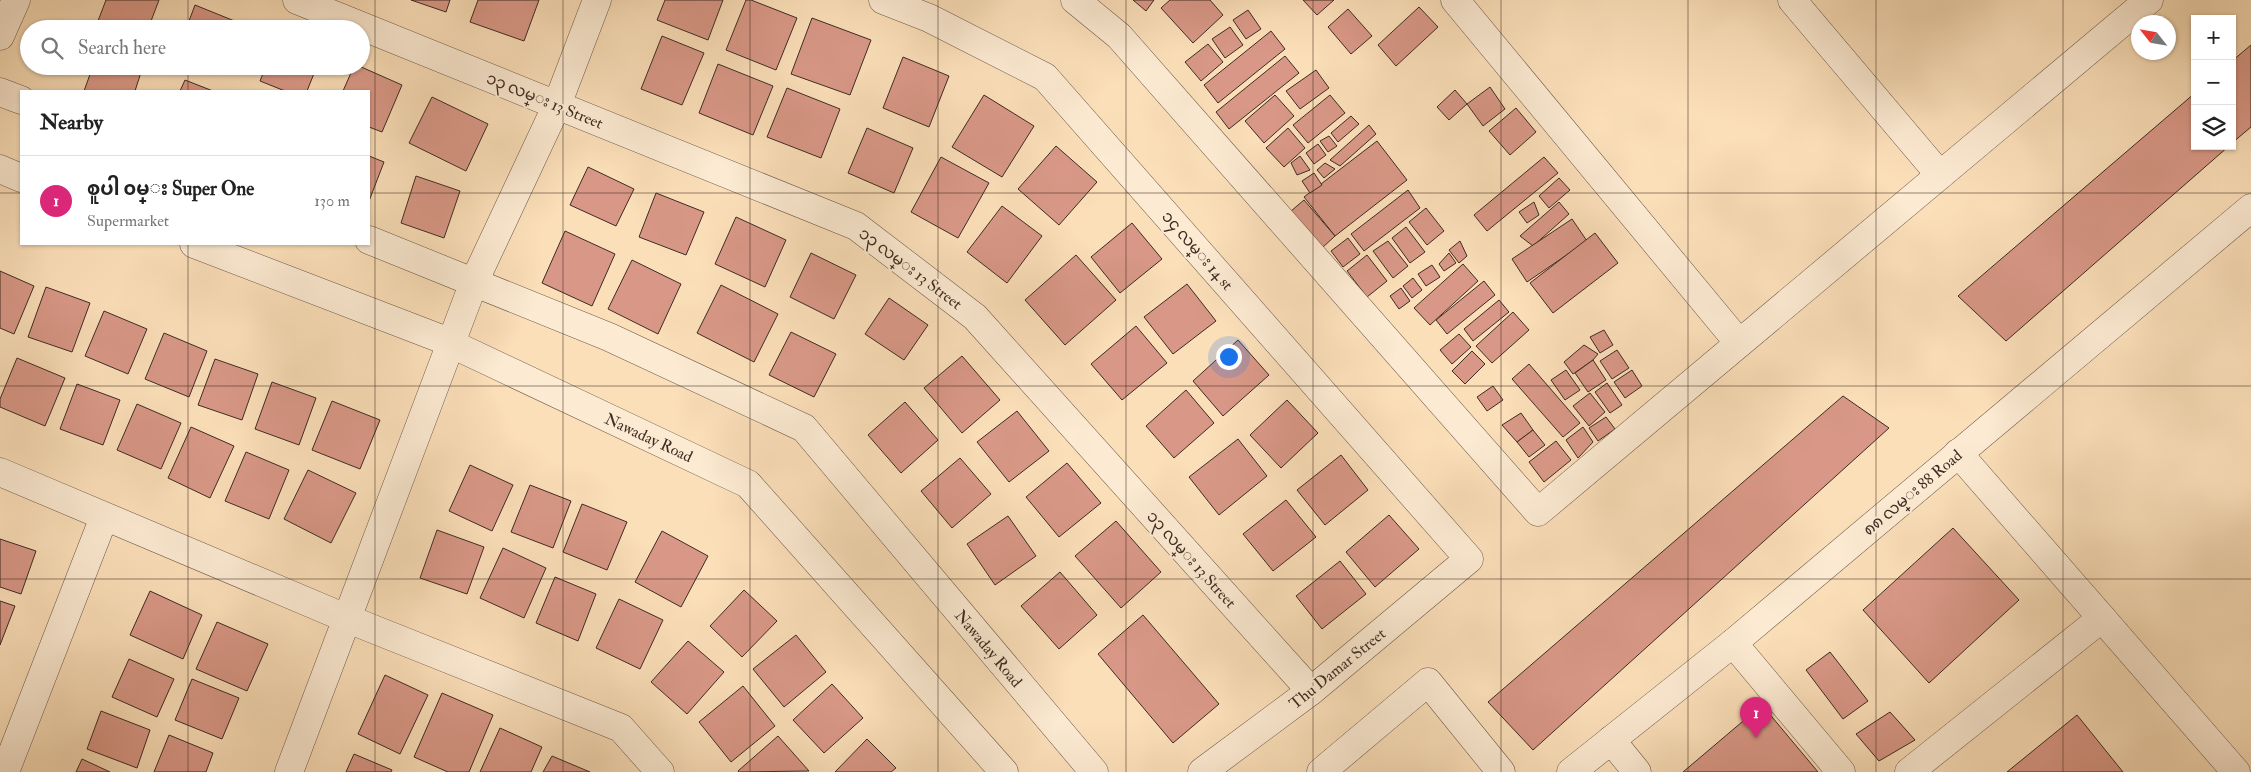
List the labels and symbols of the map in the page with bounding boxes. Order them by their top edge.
north arrow [2131,15,2176,60]
street label: ၁၃ လမ္း 13 Street [482,68,606,136]
street label: ၁၄ လမ္း 14 st [1155,207,1237,296]
street label: ၁၃ လမ္း 13 Street [853,223,966,317]
your location [1216,344,1242,370]
street label: Nawaday Road [601,409,696,467]
street label: ၈၈ လမ္း 88 Road [1859,445,1968,542]
street label: ၁၃ လမ္း 13 Street [1140,507,1240,615]
street label: Nawaday Road [950,606,1026,692]
street label: Thu Damar Street [1285,624,1390,714]
pin: 1 [1740,697,1772,738]

